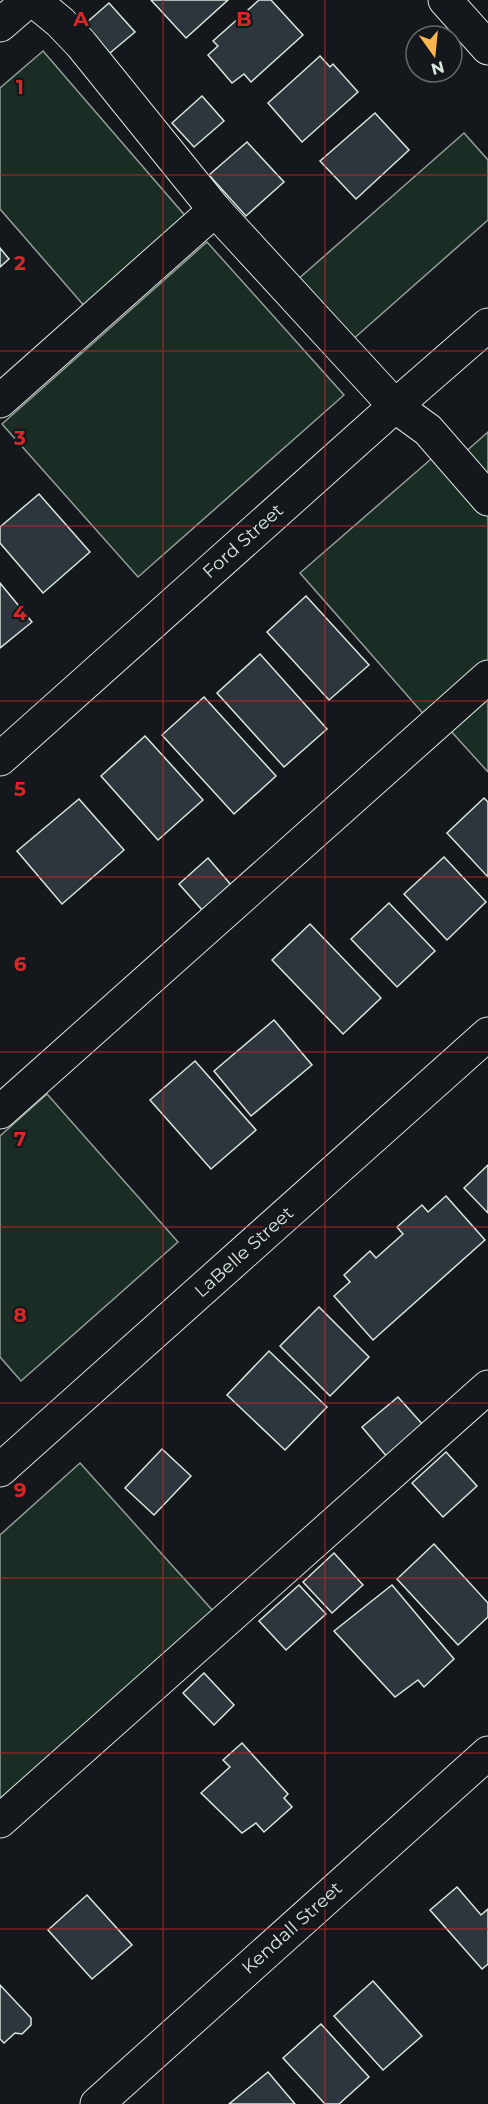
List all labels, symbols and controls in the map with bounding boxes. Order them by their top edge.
text: A [72,7,89,31]
text: B [236,7,252,31]
north arrow [404,24,464,84]
text: N [429,57,446,79]
text: 1 [16,75,24,99]
text: 2 [14,251,26,275]
text: 3 [13,426,26,450]
street label: Ford Street [198,499,288,583]
text: 4 [13,601,27,625]
text: 5 [14,777,26,801]
text: 6 [14,952,27,976]
text: 7 [14,1127,26,1151]
street label: LaBelle Street [190,1202,298,1302]
text: 8 [13,1303,27,1327]
text: 9 [14,1478,26,1502]
street label: Kendall Street [237,1877,347,1979]

